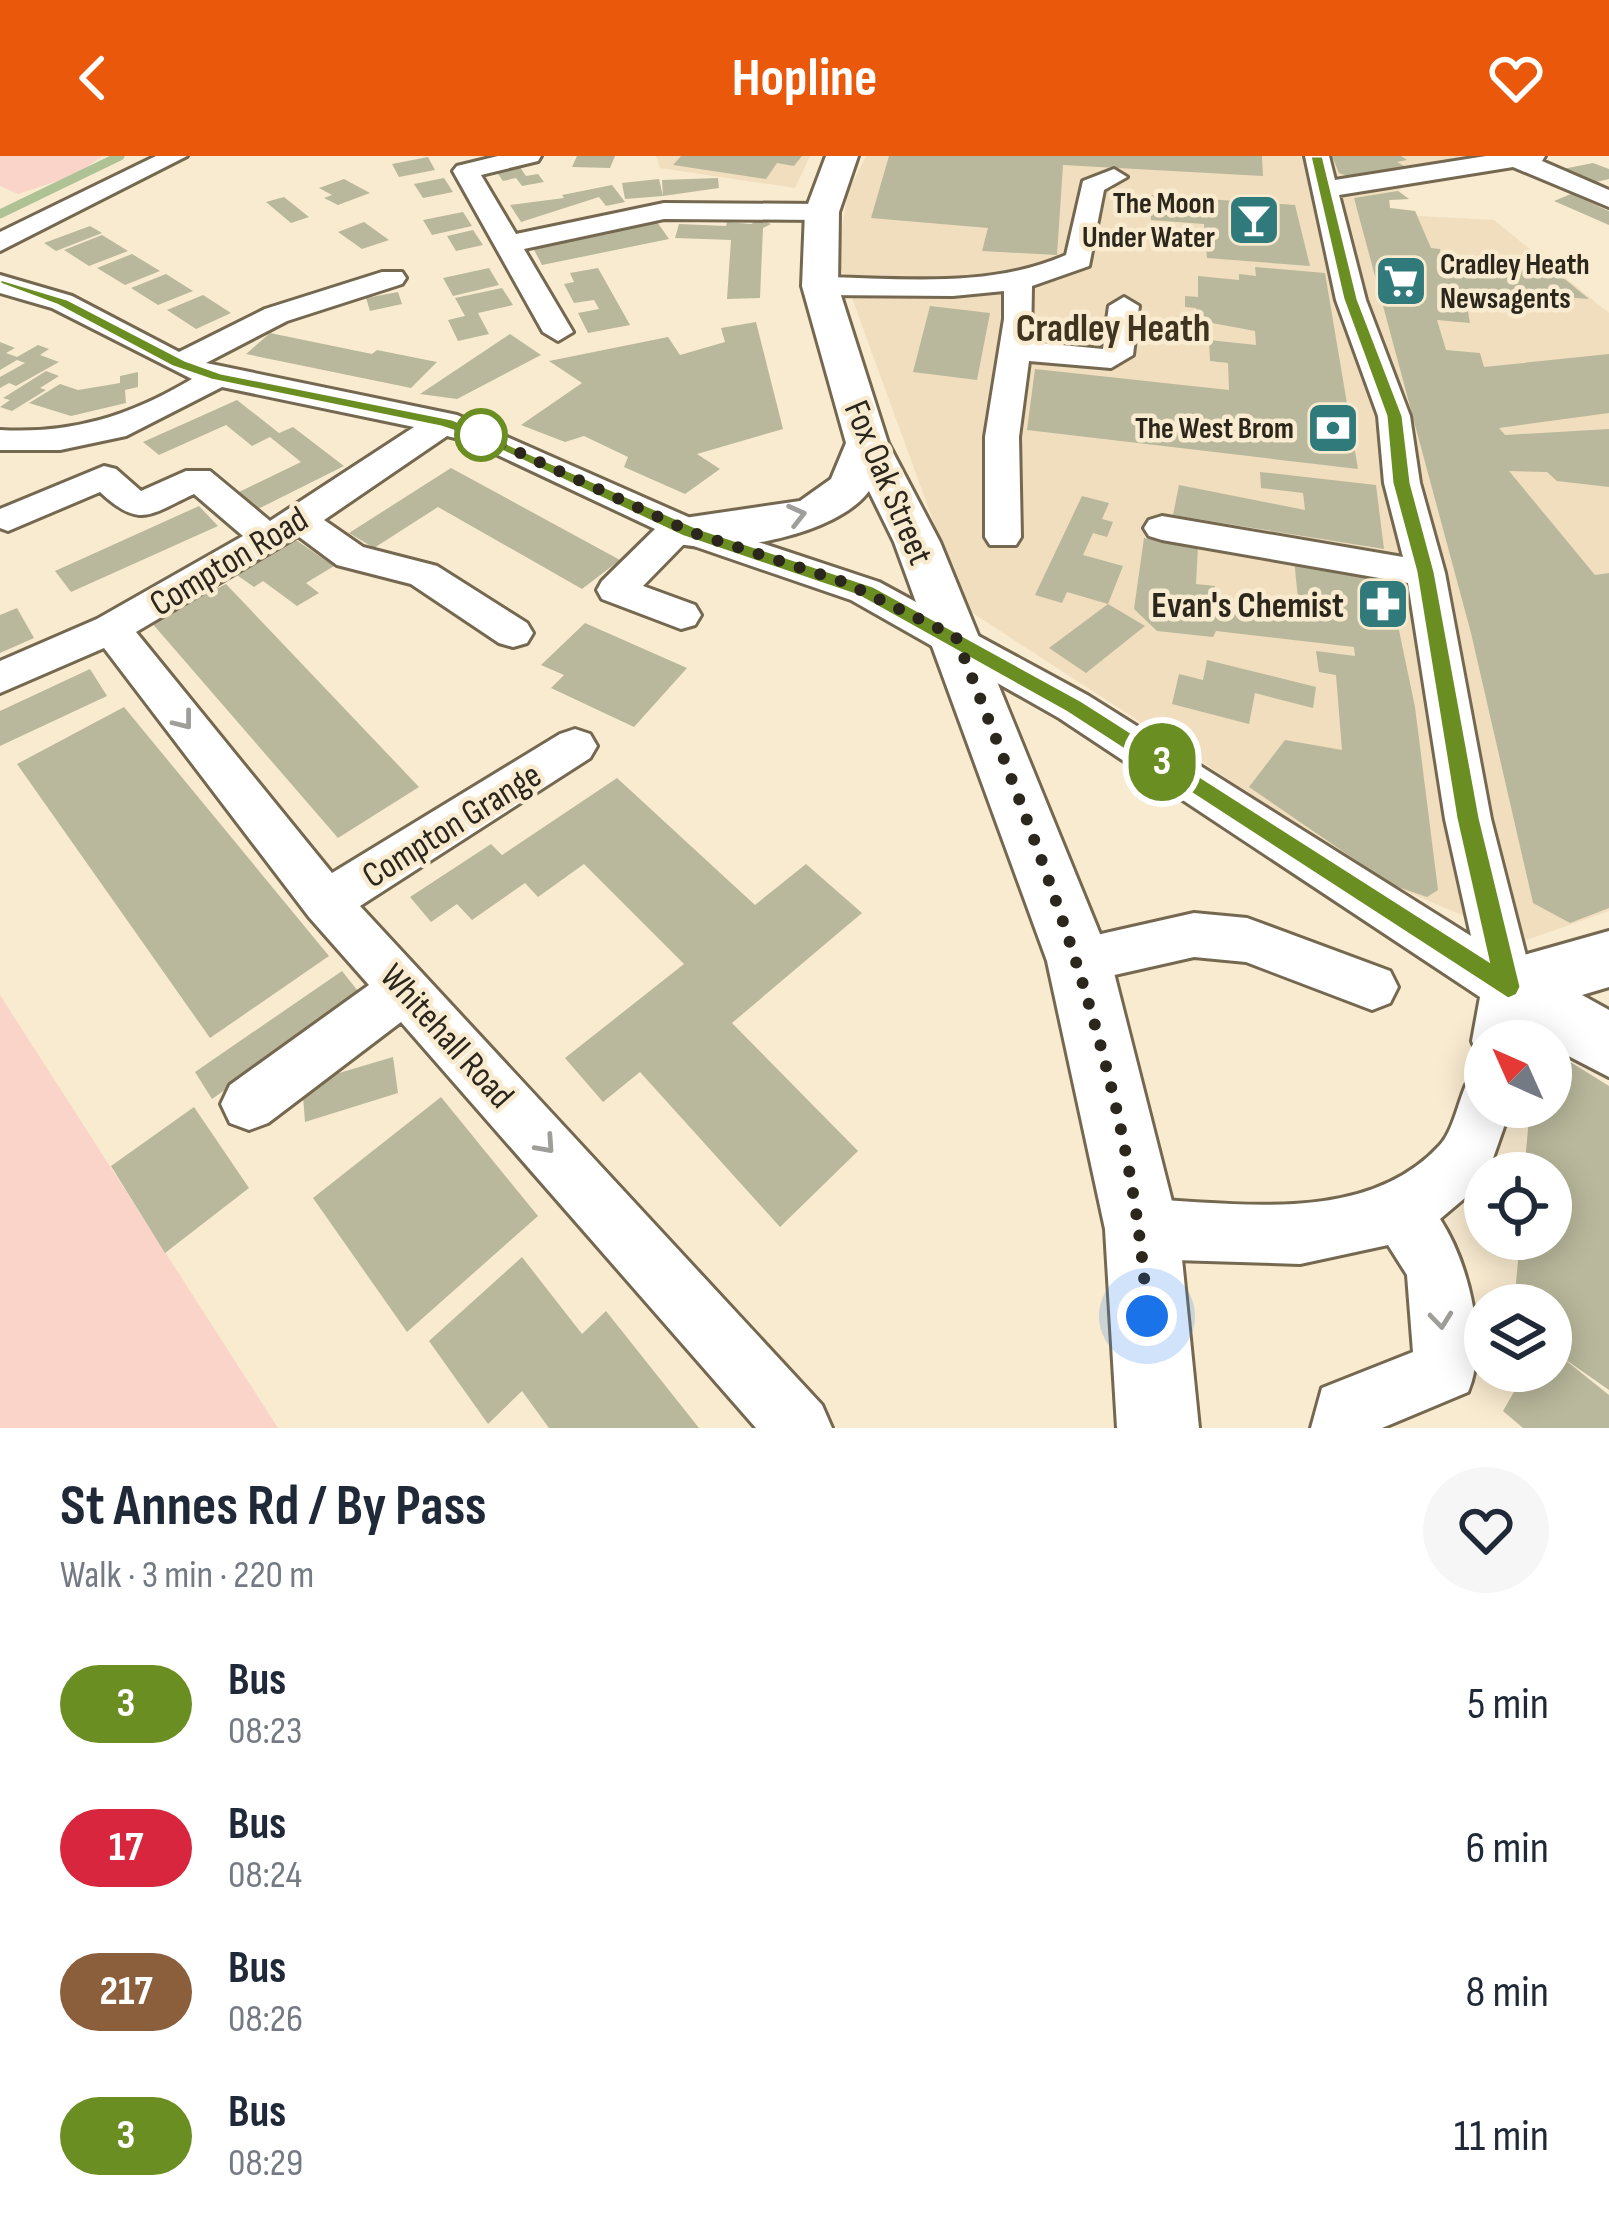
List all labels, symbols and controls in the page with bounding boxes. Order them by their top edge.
icon: back [60,45,126,111]
icon: heart [1483,45,1549,111]
text: Hopline [732,46,877,111]
place label: The Moon Under Water [1082,186,1215,256]
bar icon: The Moon Under Water [1226,192,1282,248]
place label: Cradley Heath Newsagents [1440,247,1590,317]
supermarket icon: Cradley Heath Newsagents [1373,253,1429,309]
district label: Cradley Heath [1016,306,1210,353]
street label: Fox Oak Street [834,395,941,571]
bank icon: The West Brom [1305,400,1361,456]
unlabelled marker [456,410,506,460]
place label: The West Brom [1135,411,1294,447]
street label: Compton Road [142,498,316,626]
one-way arrow [787,504,807,529]
pharmacy icon: Evan's Chemist [1355,576,1411,632]
place label: Evan's Chemist [1151,585,1344,628]
one-way arrow [170,708,191,730]
line badge: 3 [1123,723,1201,801]
text: 3 [1153,736,1171,787]
street label: Compton Grange [355,754,550,898]
street label: Whitehall Road [370,956,522,1118]
north arrow [1464,1020,1572,1128]
map controls [1464,1020,1572,1392]
one-way arrow [532,1131,553,1153]
button: locate [1464,1152,1572,1260]
button: layers [1464,1284,1572,1392]
your location [1117,1286,1177,1346]
one-way arrow [1428,1311,1453,1330]
button: heart [1423,1467,1549,1593]
text: St Annes Rd / By Pass [60,1473,487,1541]
text: Walk · 3 min · 220 m [60,1552,314,1599]
text: Bus [228,1653,286,1708]
text: 5 min [1467,1677,1549,1732]
text: 3 [117,1678,135,1729]
text: 08:23 [228,1708,302,1755]
text: Bus [228,1797,286,1852]
text: 6 min [1466,1821,1549,1876]
text: 17 [109,1822,143,1873]
text: 08:24 [228,1852,302,1899]
text: Bus [228,1941,286,1996]
text: 8 min [1466,1965,1549,2020]
text: 217 [100,1966,152,2017]
text: 08:26 [228,1996,303,2043]
text: Bus [228,2085,286,2140]
text: 11 min [1454,2109,1549,2164]
text: 3 [117,2110,135,2161]
text: 08:29 [228,2140,303,2187]

